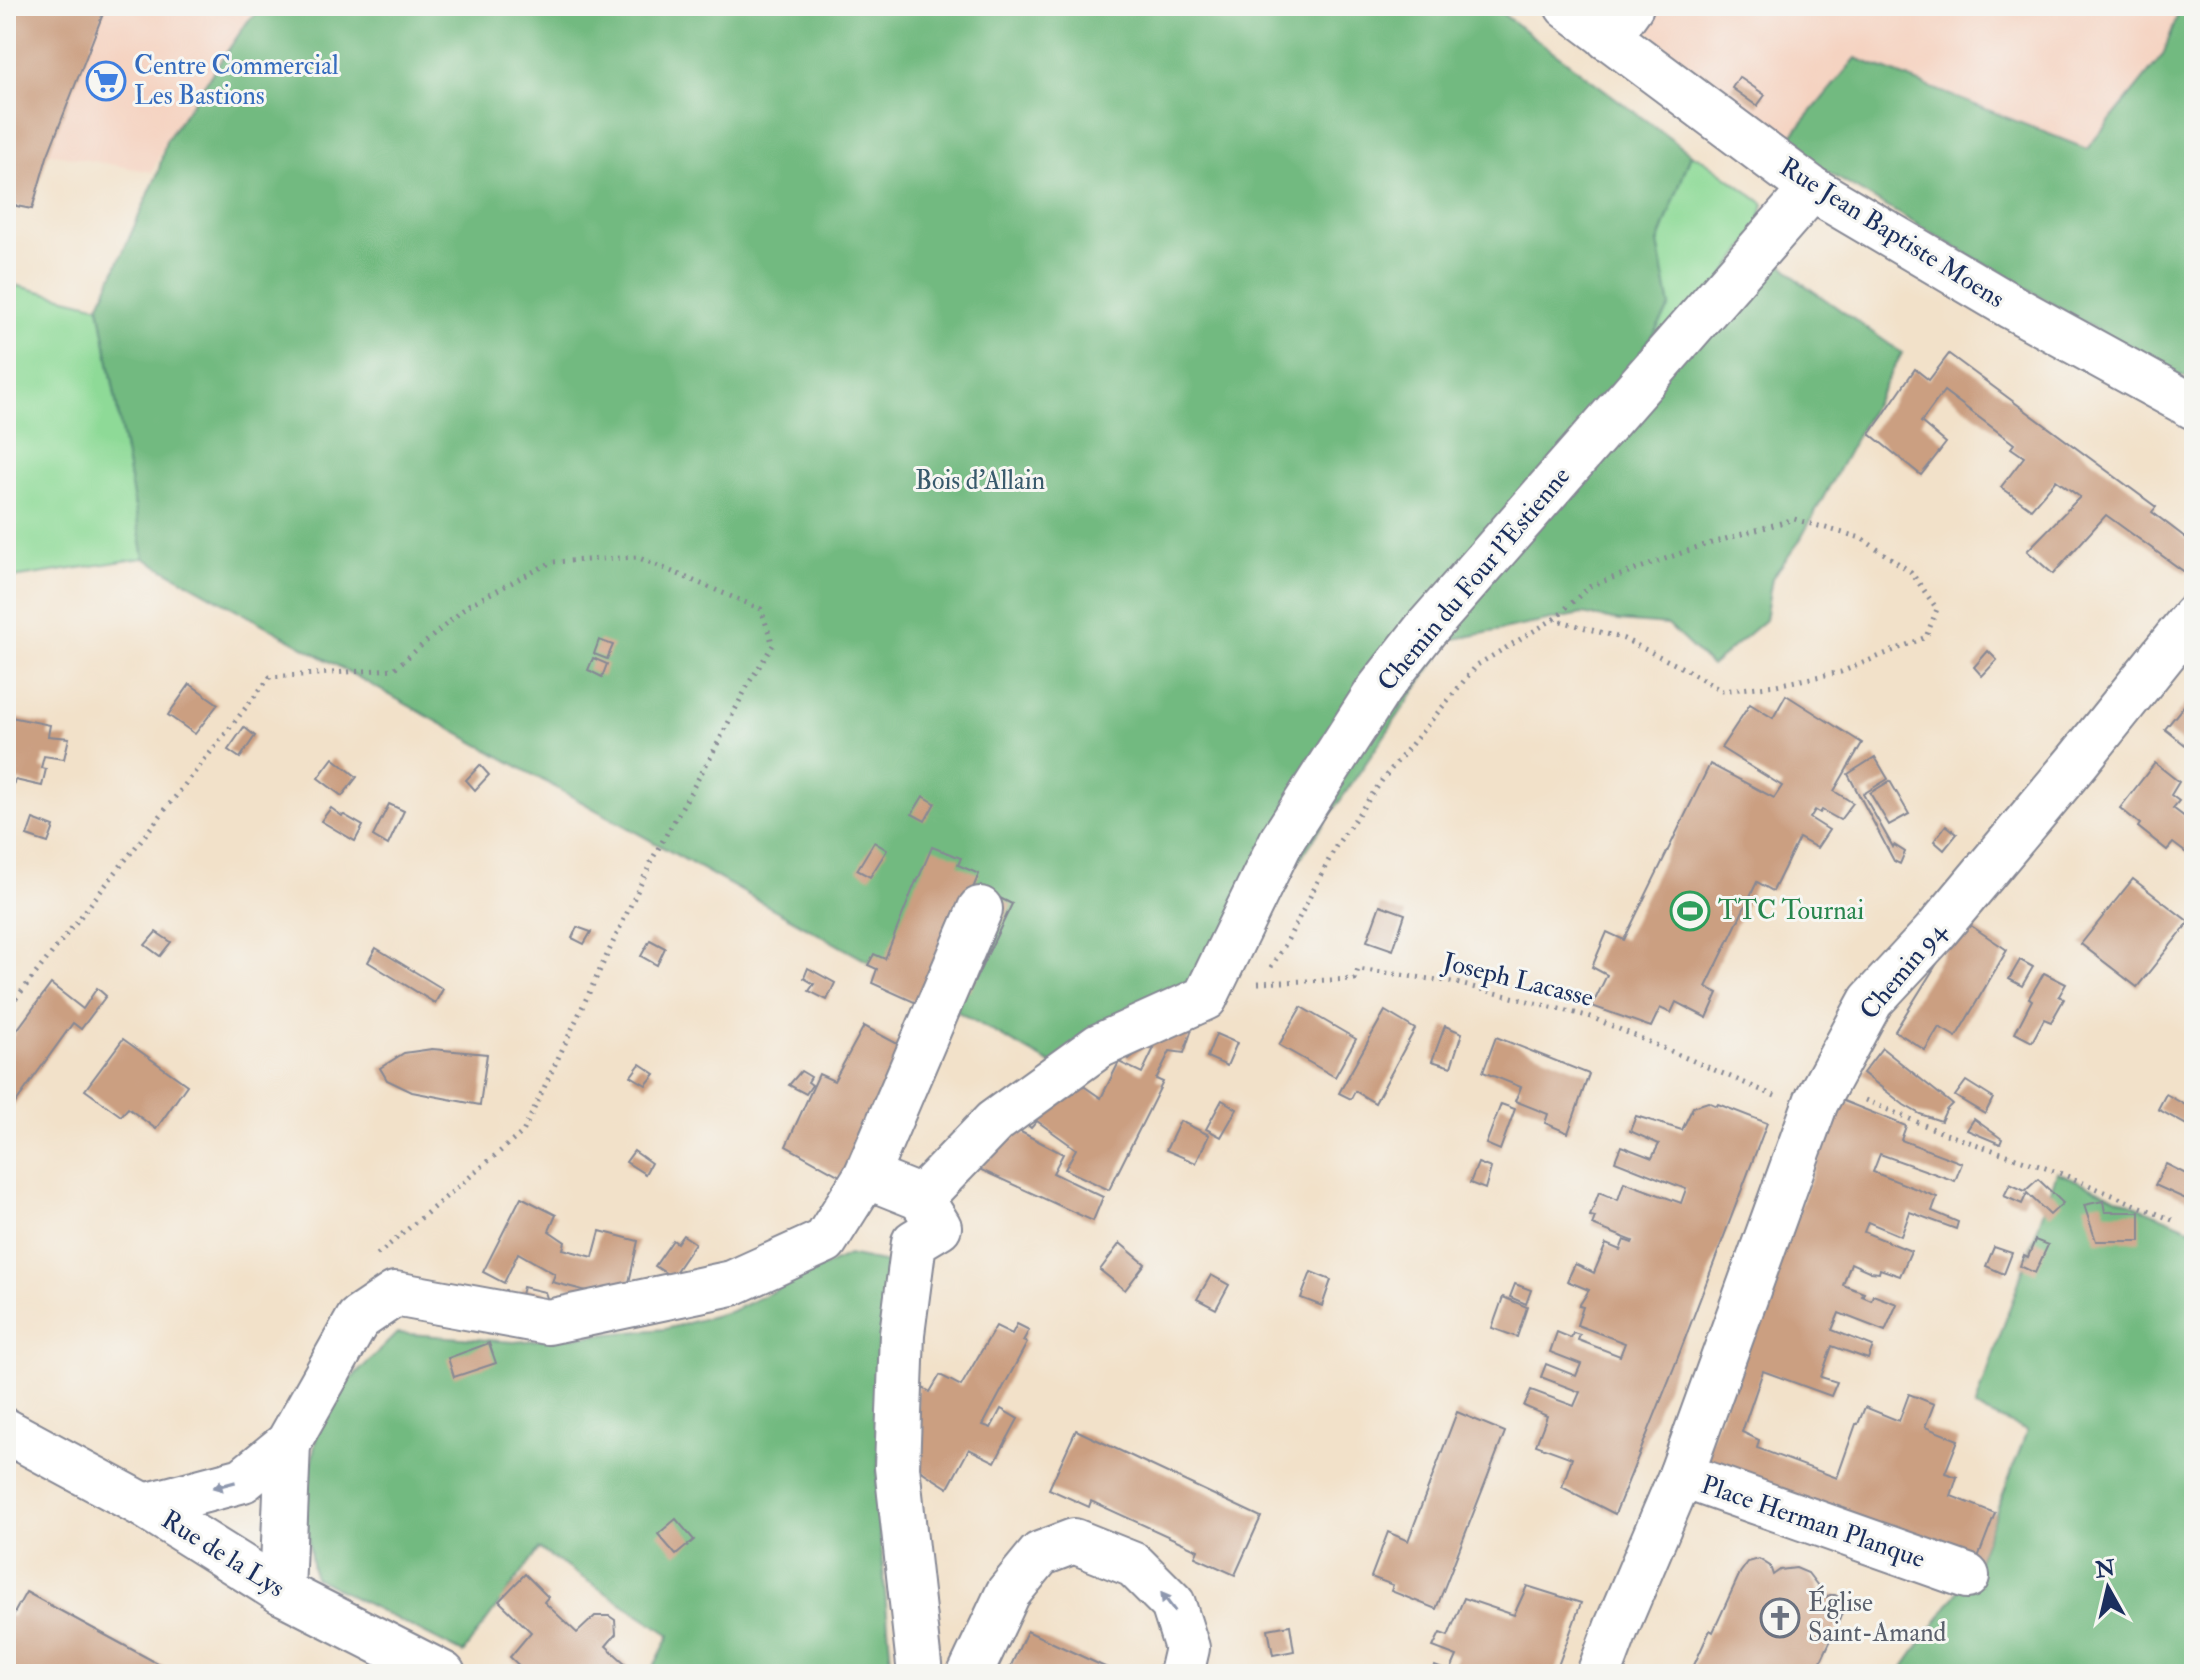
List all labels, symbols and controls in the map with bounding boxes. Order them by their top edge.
place label: Centre Commercial Les Bastions [134,50,339,112]
supermarket icon: Centre Commercial Les Bastions [85,60,127,102]
street label: Rue Jean Baptiste Moens [1773,151,2010,316]
street label: Chemin du Four l'Estienne [1371,460,1577,698]
park label: Bois d'Allain [915,465,1045,497]
sports icon: TTC Tournai [1669,890,1711,932]
place label: TTC Tournai [1718,895,1864,927]
street label: Chemin 94 [1853,915,1953,1026]
street label: Joseph Lacasse [1438,946,1597,1015]
street label: Place Herman Planque [1697,1469,1929,1575]
one-way arrow [211,1479,236,1491]
street label: Rue de la Lys [155,1504,291,1604]
north arrow [2068,1548,2148,1628]
text: N [2093,1554,2117,1585]
place label: Église Saint-Amand [1808,1585,1946,1649]
one-way arrow [1160,1591,1176,1613]
church icon: Église Saint-Amand [1759,1597,1801,1639]

